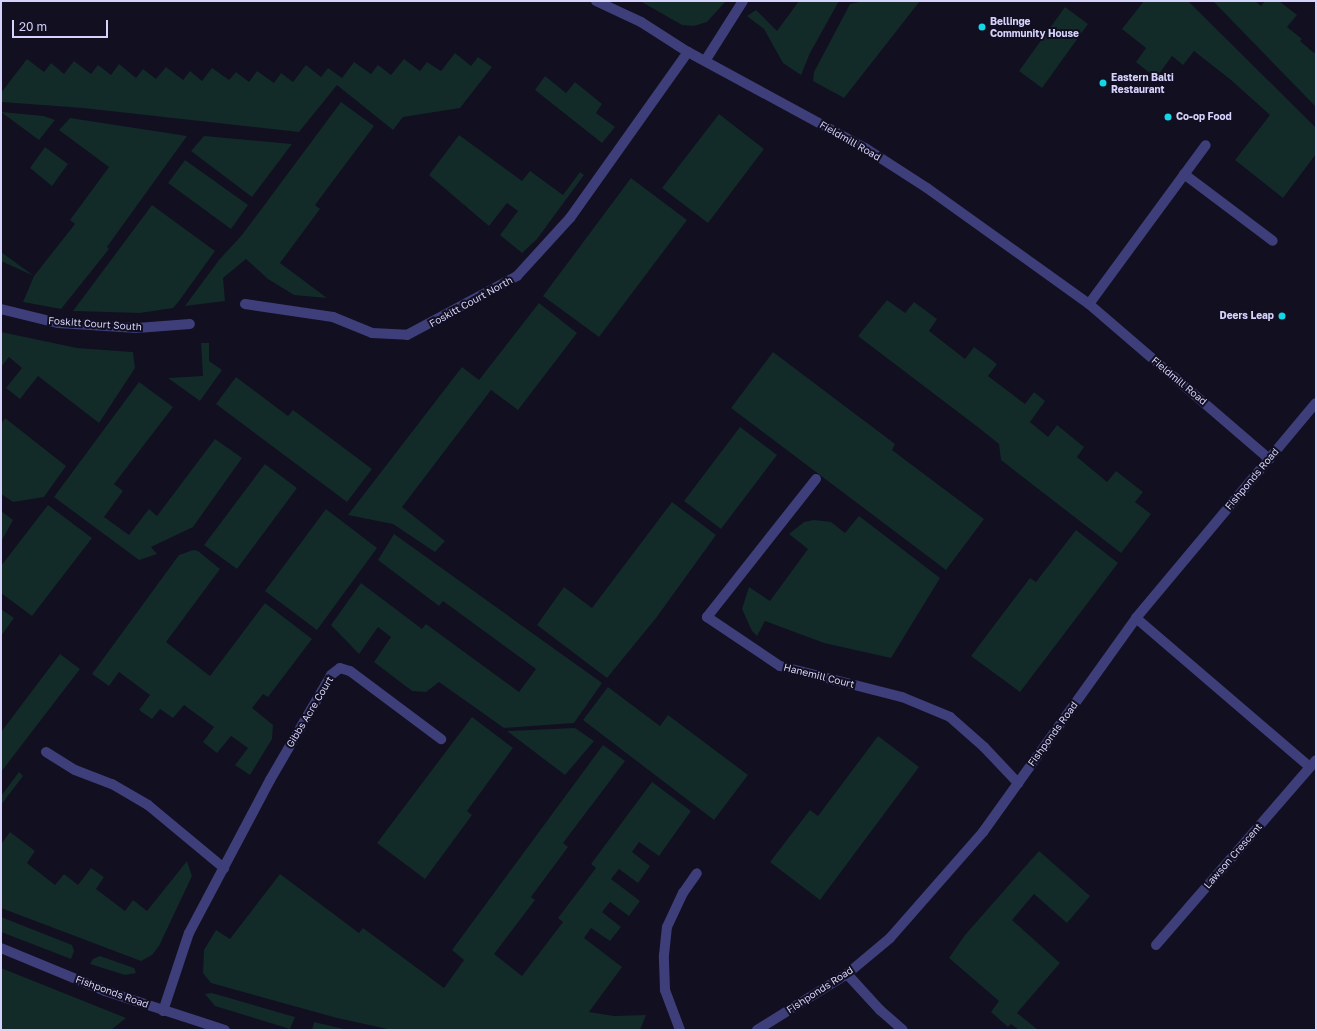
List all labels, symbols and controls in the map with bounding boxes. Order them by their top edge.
scale bar [14,12,110,38]
place label: Bellinge Community House [990,15,1079,38]
text: 20 m [19,19,47,34]
marker: Bellinge Community House [977,22,987,32]
place label: Eastern Balti Restaurant [1111,71,1174,94]
marker: Eastern Balti Restaurant [1098,78,1108,88]
place label: Co-op Food [1176,111,1232,123]
marker: Co-op Food [1163,112,1173,122]
street label: Fieldmill Road [817,119,883,163]
street label: Foskitt Court North [427,274,515,330]
place label: Deers Leap [1219,310,1274,322]
marker: Deers Leap [1277,311,1287,321]
street label: Foskitt Court South [48,315,142,333]
street label: Fieldmill Road [1149,354,1209,408]
street label: Fishponds Road [1223,446,1281,512]
street label: Hanemill Court [782,661,856,691]
street label: Gibbs Acre Court [284,674,336,750]
street label: Fishponds Road [1026,699,1080,769]
street label: Lawson Crescent [1201,821,1265,891]
street label: Fishponds Road [785,964,855,1016]
street label: Fishponds Road [74,973,150,1011]

